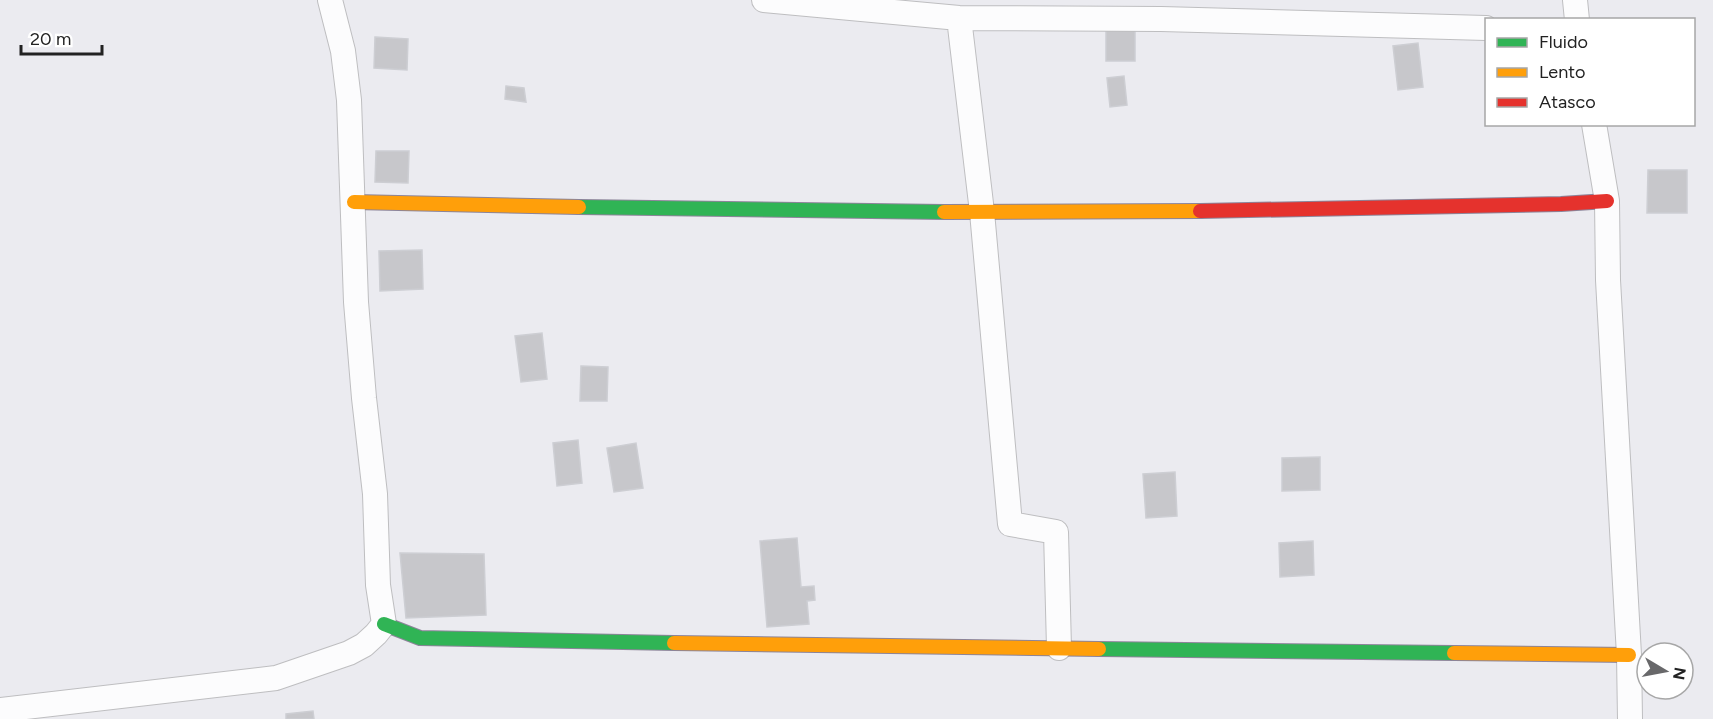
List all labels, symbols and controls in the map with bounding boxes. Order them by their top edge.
scale bar [21,18,102,56]
legend [1485,18,1695,126]
text: 20 m [30,28,71,50]
text: Fluido [1539,31,1588,53]
text: Lento [1539,61,1585,83]
text: Atasco [1539,91,1596,113]
north arrow [1635,641,1695,701]
text: N [1669,666,1690,681]

